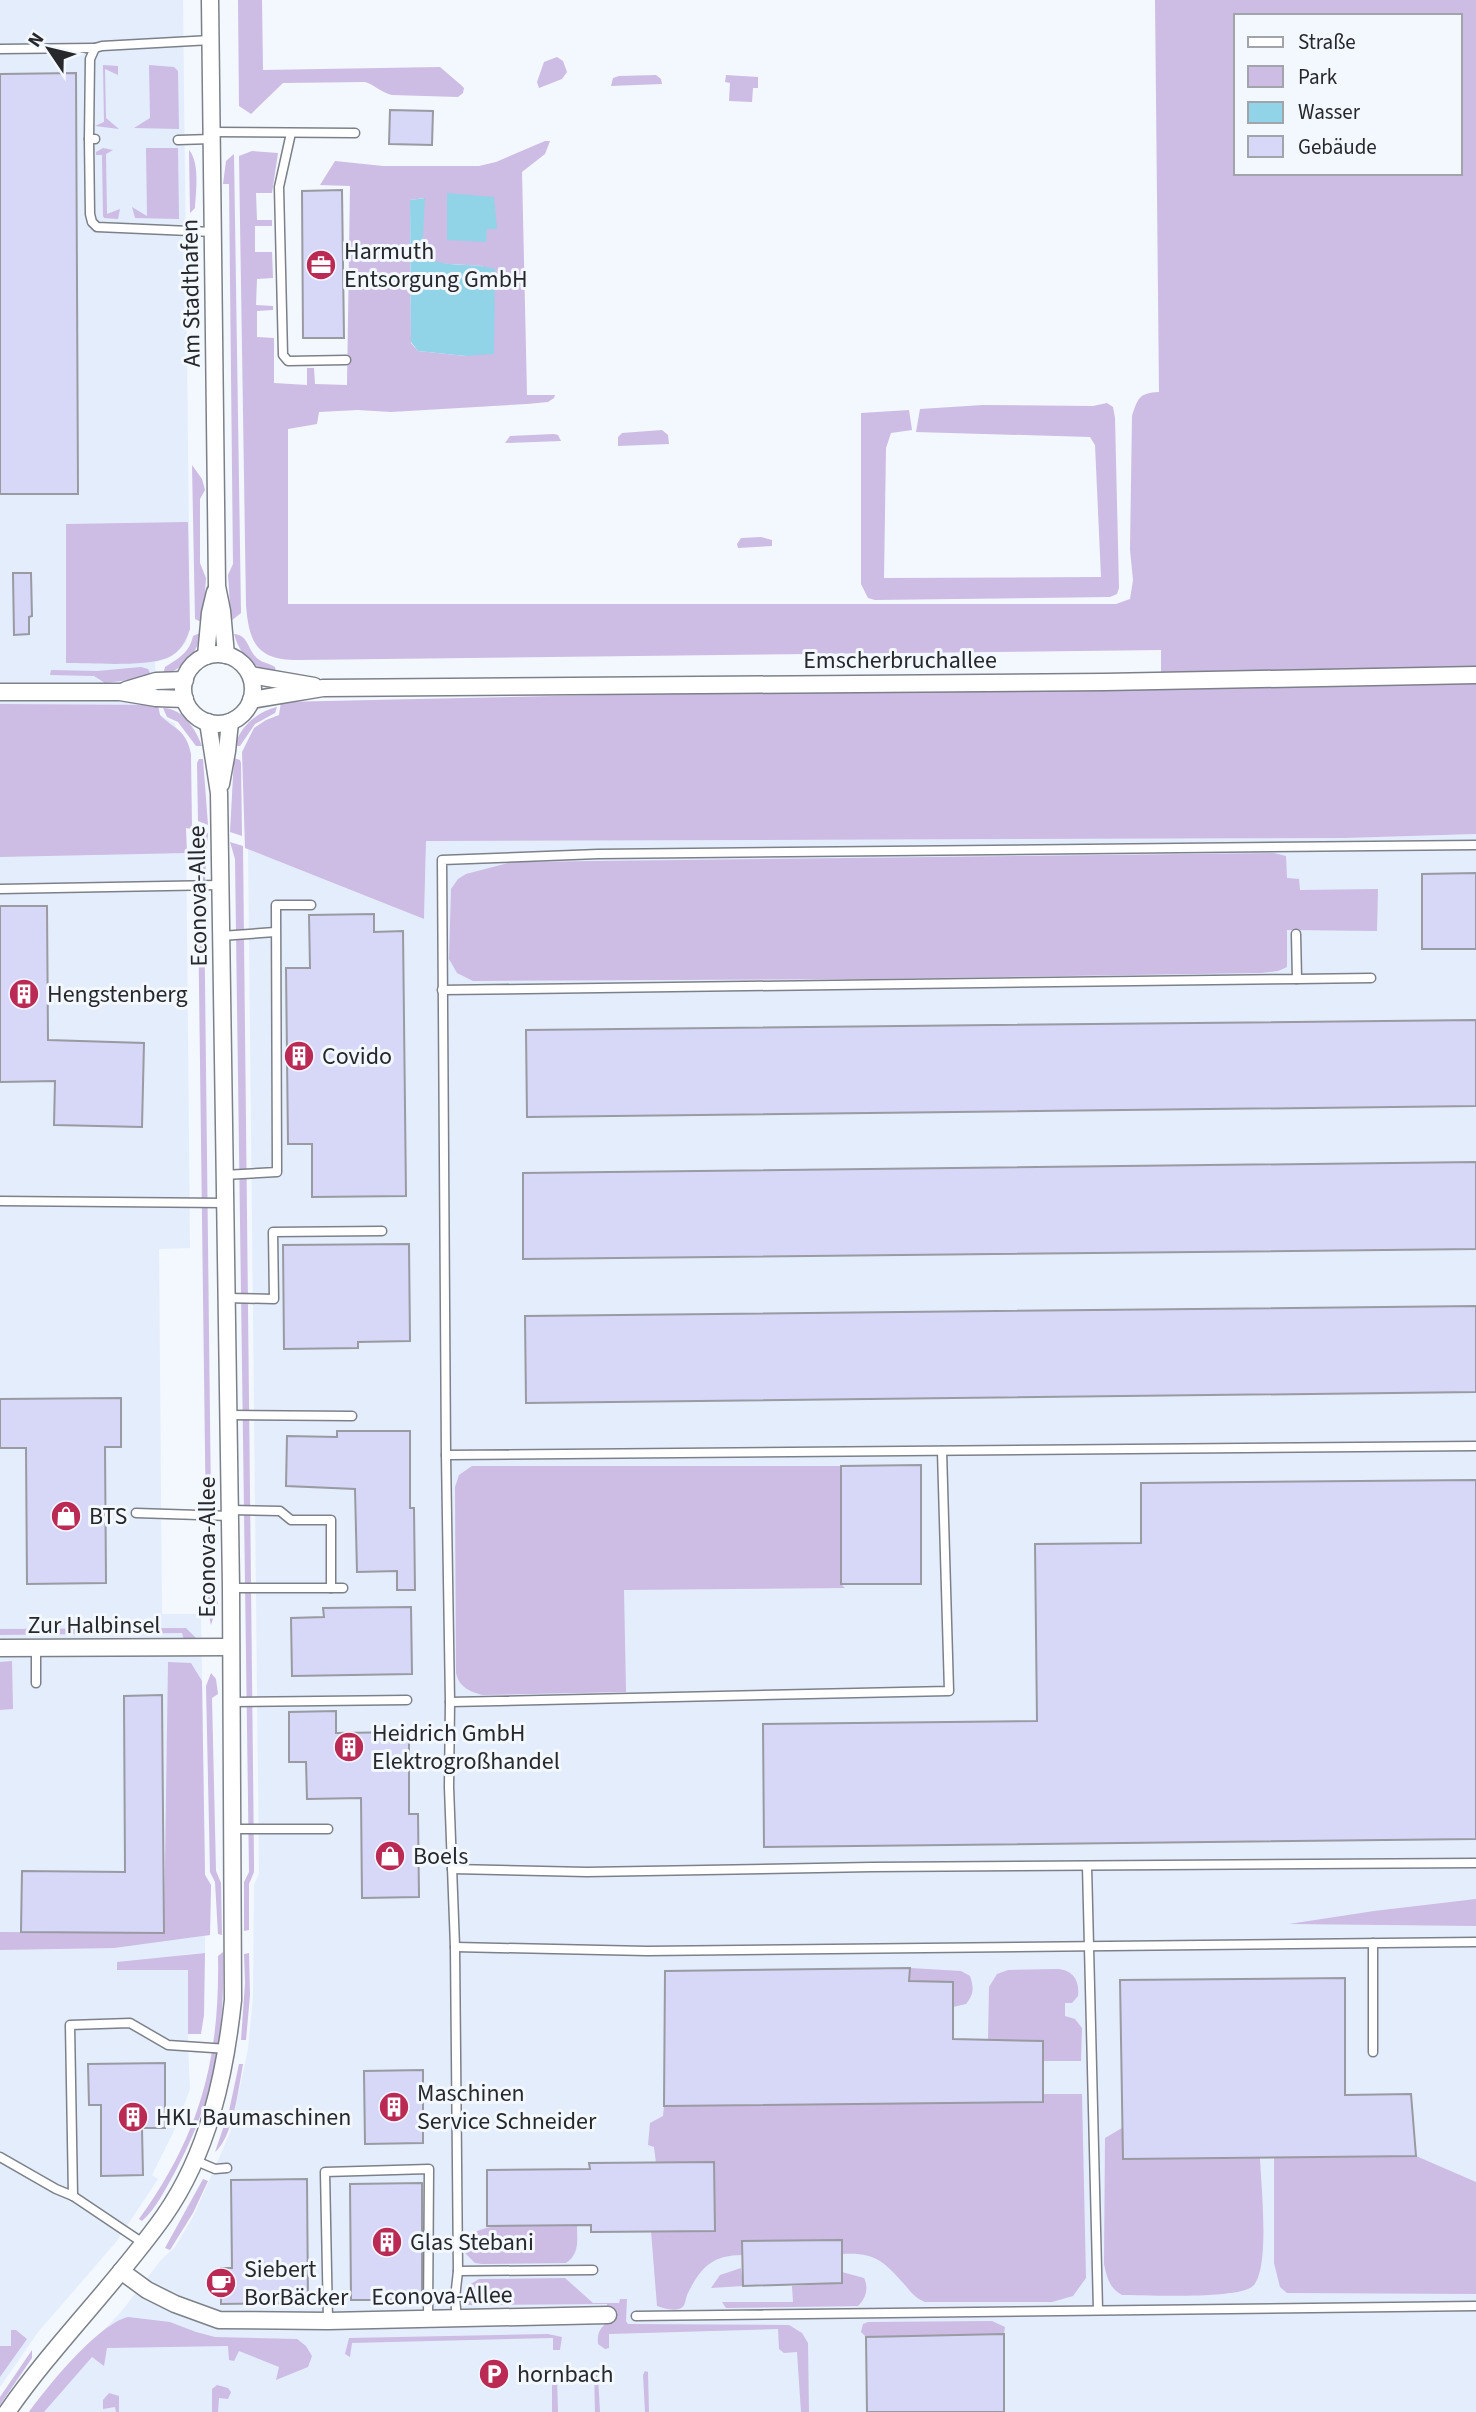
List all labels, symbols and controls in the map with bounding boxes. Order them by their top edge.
north arrow [14,14,84,84]
legend [1234,14,1462,175]
text: N [22,27,51,53]
text: Straße [1298,27,1356,57]
text: Park [1298,62,1338,92]
text: Wasser [1298,97,1361,127]
text: Gebäude [1298,132,1377,162]
street label: Am Stadthafen [172,219,210,367]
place label: Harmuth Entsorgung GmbH [344,234,528,297]
office icon: Harmuth Entsorgung GmbH [304,248,338,282]
street label: Emscherbruchallee [803,643,997,678]
street label: Econova-Allee [179,825,217,967]
building icon: Hengstenberg [7,977,41,1011]
place label: Hengstenberg [47,977,188,1012]
building icon: Covido [282,1039,316,1073]
place label: Covido [322,1039,392,1074]
street label: Econova-Allee [190,1476,225,1618]
shop icon: BTS [49,1499,83,1533]
place label: BTS [89,1499,127,1534]
street label: Zur Halbinsel [28,1608,160,1643]
place label: Heidrich GmbH Elektrogroßhandel [372,1716,560,1779]
building icon: Heidrich GmbH Elektrogroßhandel [332,1730,366,1764]
shop icon: Boels [373,1839,407,1873]
place label: Boels [413,1839,468,1874]
place label: Maschinen Service Schneider [417,2076,597,2139]
building icon: Maschinen Service Schneider [377,2090,411,2124]
building icon: HKL Baumaschinen [116,2100,150,2134]
place label: HKL Baumaschinen [156,2100,351,2135]
building icon: Glas Stebani [370,2225,404,2259]
place label: Glas Stebani [410,2225,534,2260]
place label: Siebert BorBäcker [244,2252,349,2315]
cafe icon: Siebert BorBäcker [204,2266,238,2300]
street label: Econova-Allee [371,2277,513,2315]
parking icon: hornbach [477,2357,511,2391]
place label: hornbach [517,2357,614,2392]

